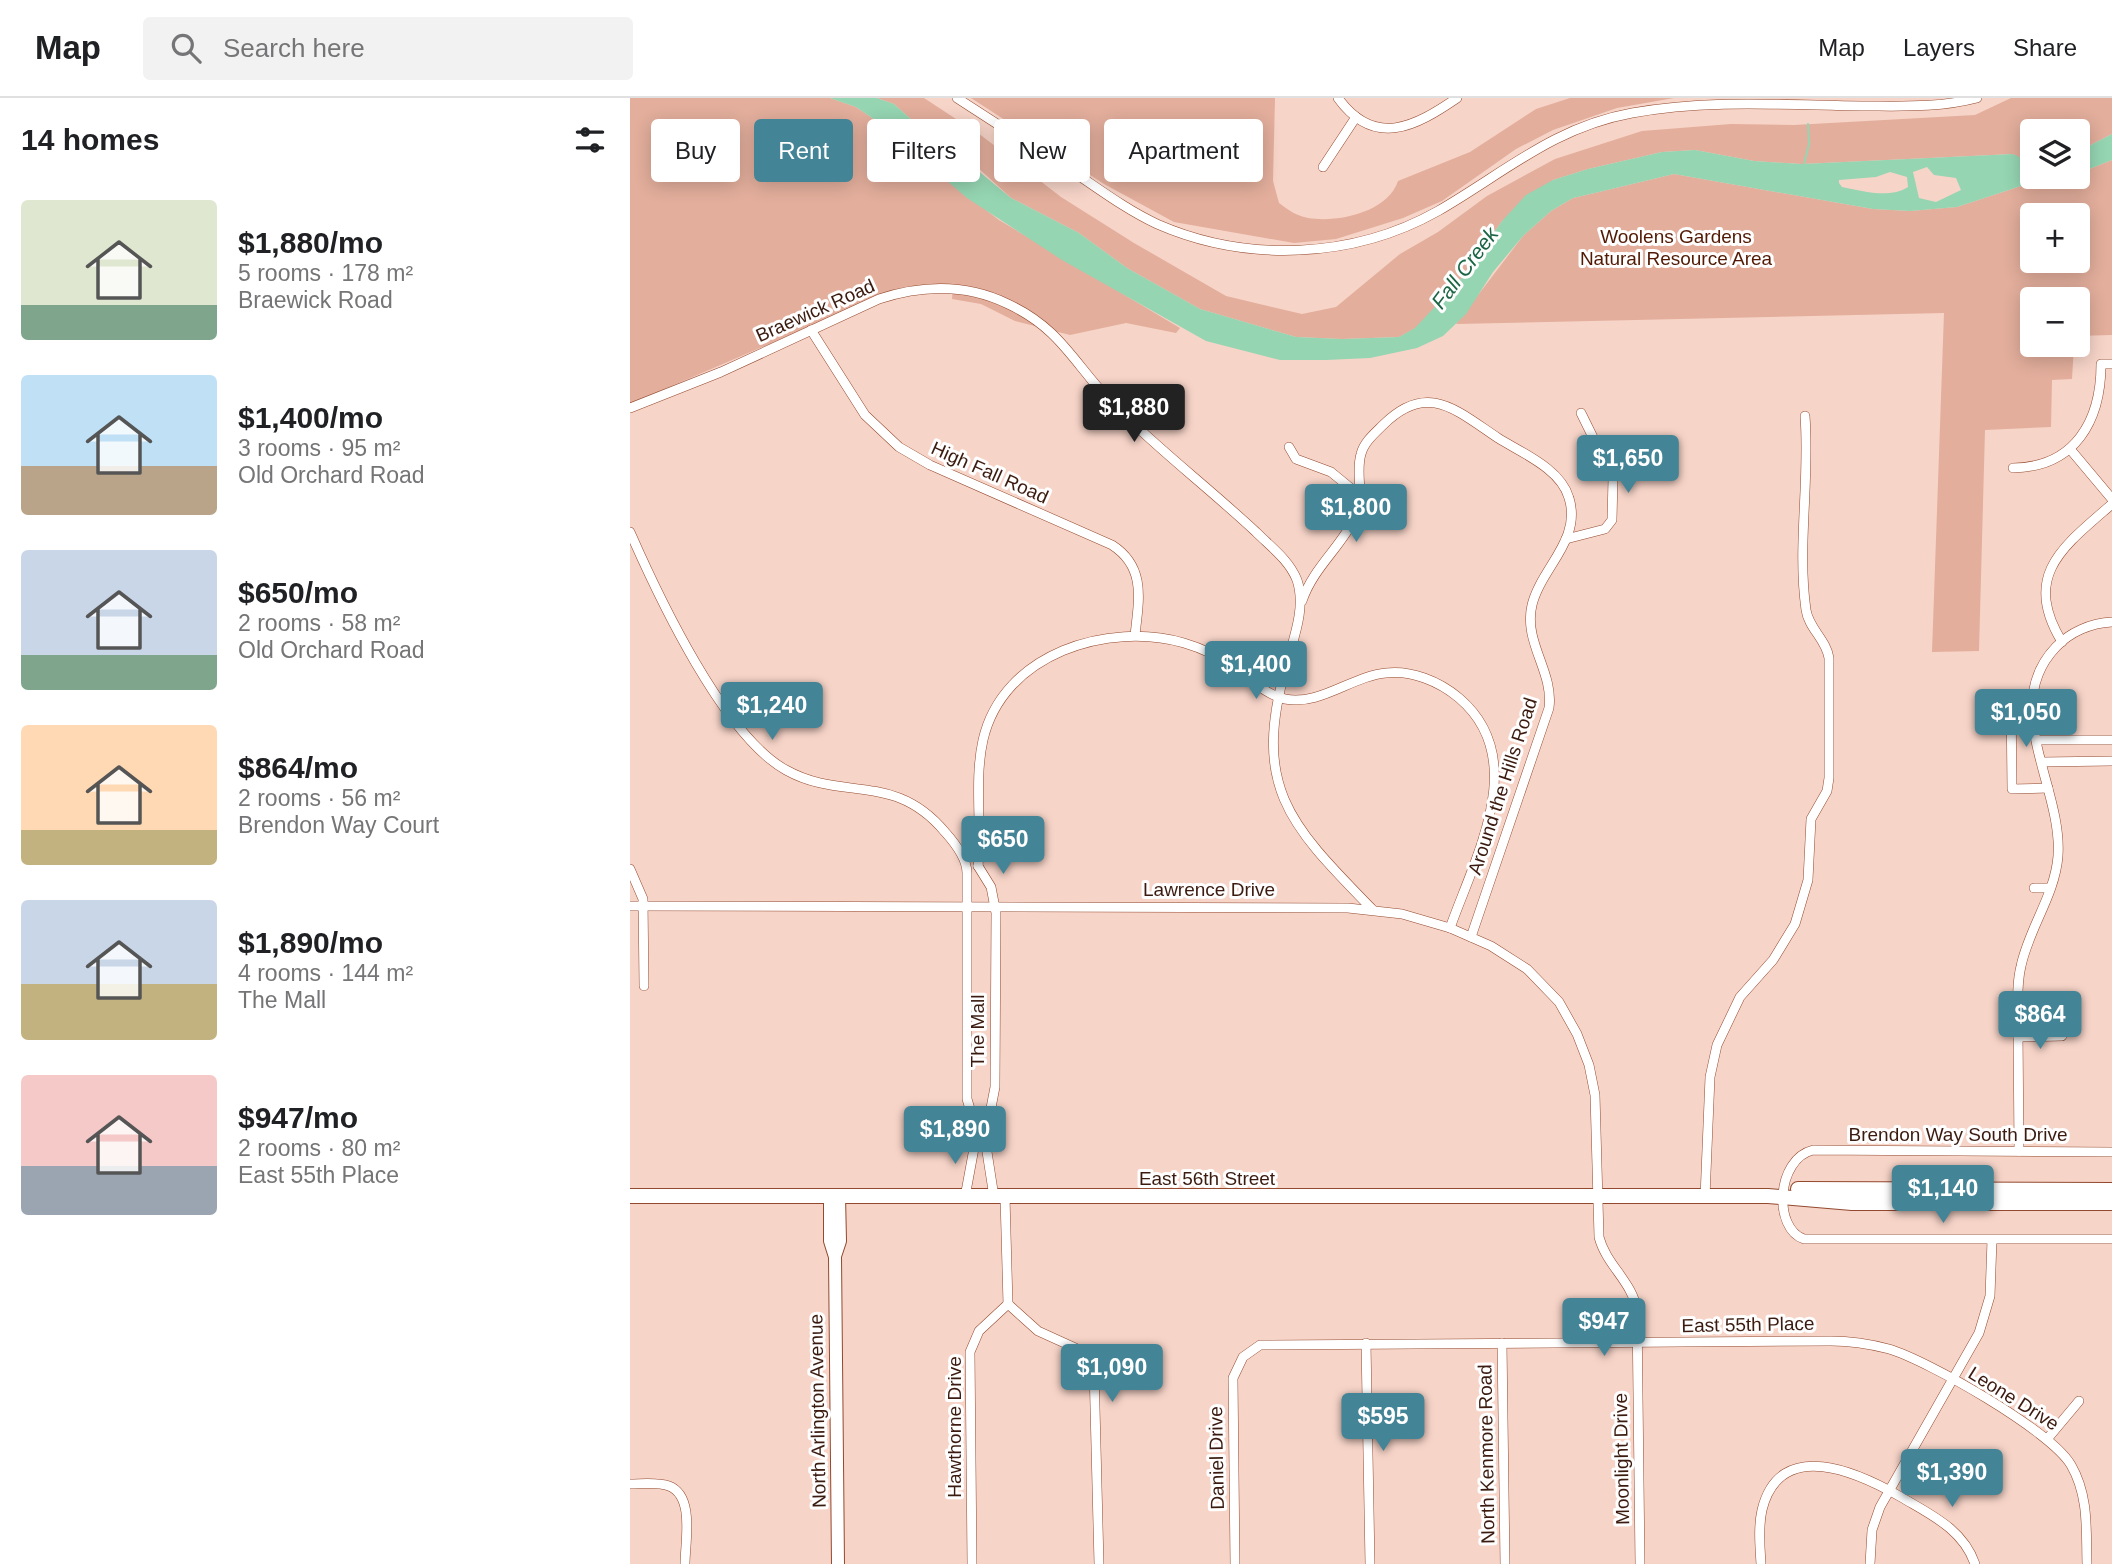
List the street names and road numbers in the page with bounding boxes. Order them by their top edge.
street label: Braewick Road [753,275,878,346]
street label: High Fall Road [928,437,1051,508]
street label: Around the Hills Road [1464,695,1541,877]
street label: Lawrence Drive [1143,879,1275,900]
street label: The Mall [967,995,988,1067]
street label: Brendon Way South Drive [1849,1124,2067,1145]
street label: East 56th Street [1139,1168,1276,1189]
street label: East 55th Place [1681,1313,1815,1336]
street label: North Arlington Avenue [805,1314,830,1508]
street label: Hawthorne Drive [944,1356,965,1498]
street label: Leone Drive [1965,1362,2063,1434]
street label: North Kenmore Road [1474,1364,1499,1544]
street label: Moonlight Drive [1610,1393,1633,1525]
street label: Daniel Drive [1205,1406,1228,1510]

